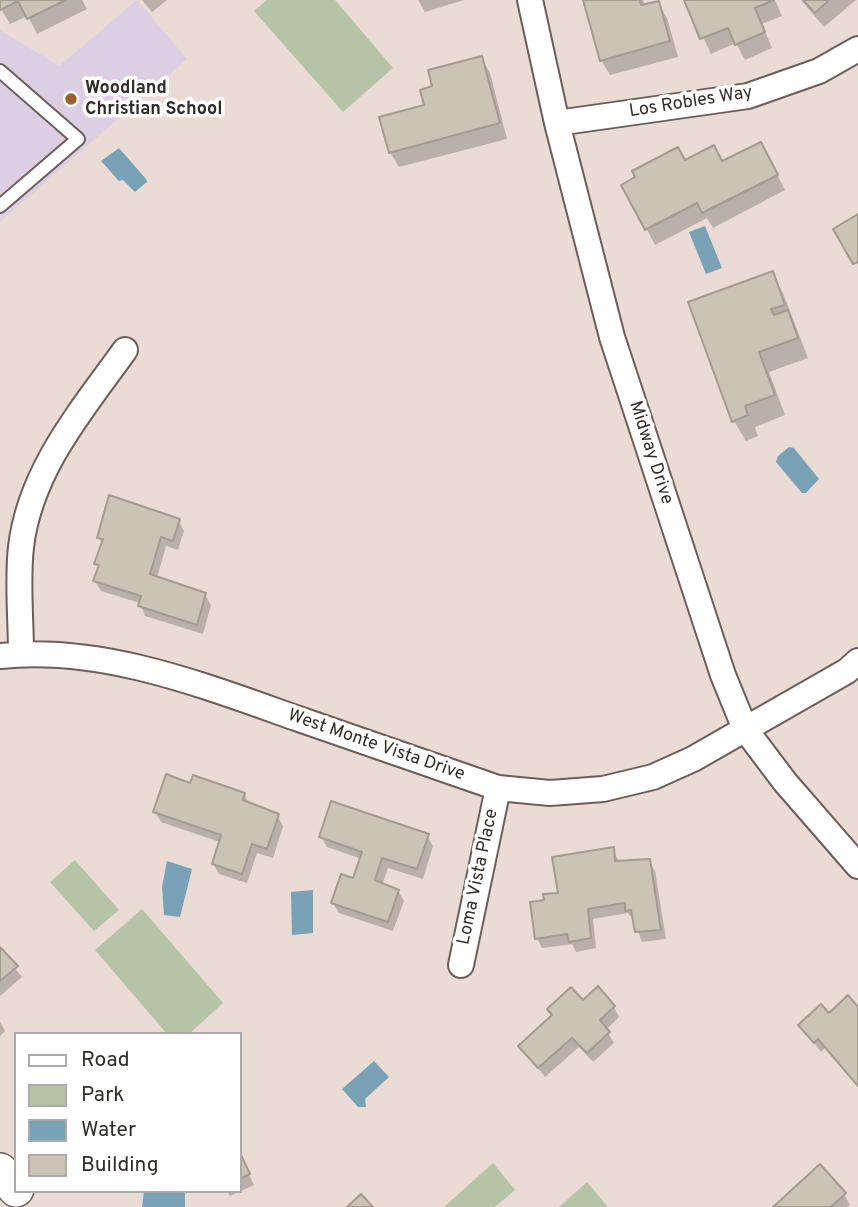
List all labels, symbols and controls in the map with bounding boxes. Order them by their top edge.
place label: Woodland Christian School [85,78,222,120]
street label: Los Robles Way [628,83,754,123]
marker: Woodland Christian School [63,91,79,107]
street label: Midway Drive [623,398,677,508]
street label: West Monte Vista Drive [285,706,467,786]
street label: Loma Vista Place [454,807,504,947]
legend [14,1032,242,1193]
text: Road [81,1047,130,1074]
text: Park [81,1082,124,1109]
text: Water [81,1117,136,1144]
text: Building [81,1152,159,1179]

